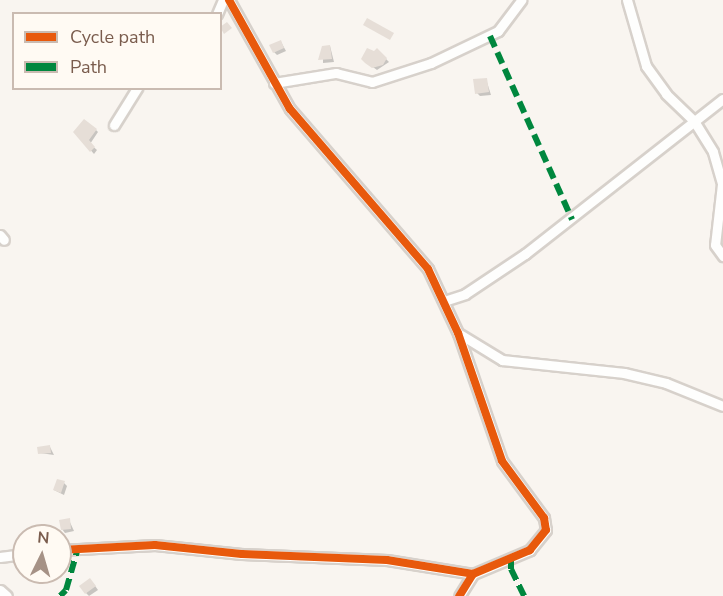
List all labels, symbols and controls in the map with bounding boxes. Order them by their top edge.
legend [12,12,222,90]
text: Cycle path [70,25,155,49]
text: Path [70,55,107,79]
north arrow [12,524,72,584]
text: N [36,527,50,550]

